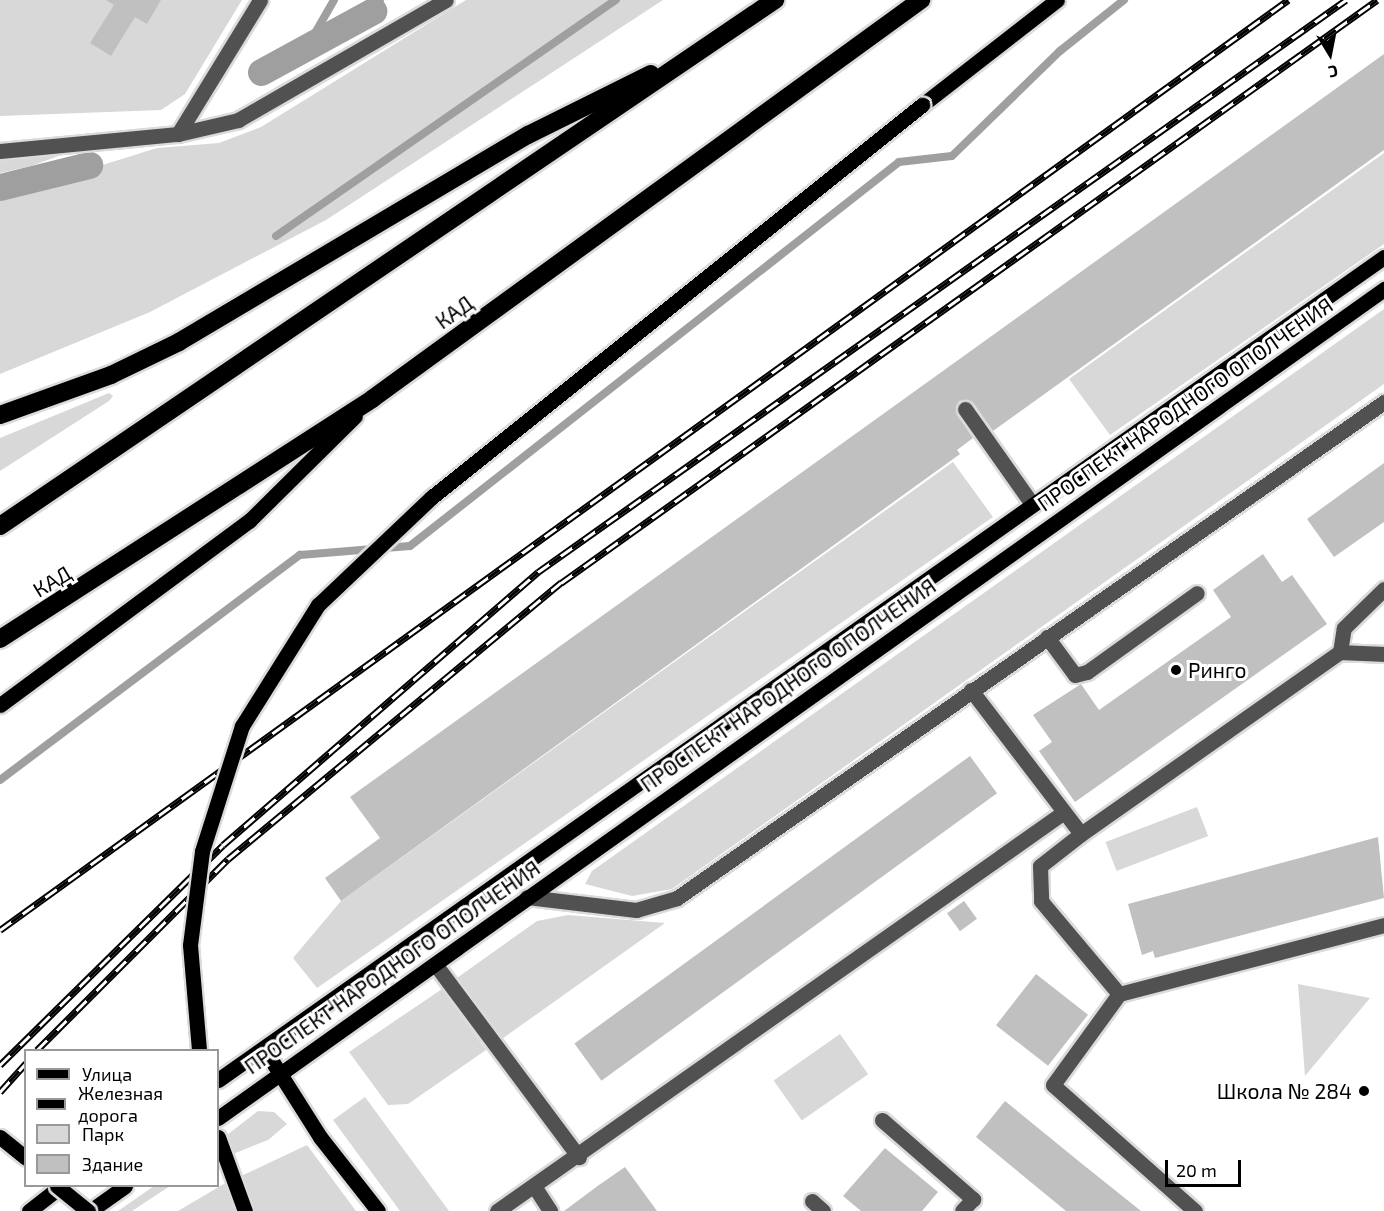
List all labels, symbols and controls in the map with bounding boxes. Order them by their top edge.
north arrow [1300,24,1360,84]
text: С [1327,62,1340,82]
street label: КАД [430,290,478,334]
street label: ПРОСПЕКТ НАРОДНОГО ОПОЛЧЕНИЯ [1033,292,1337,516]
street label: КАД [28,560,76,602]
street label: ПРОСПЕКТ НАРОДНОГО ОПОЛЧЕНИЯ [636,573,940,797]
place label: Ринго [1188,657,1246,683]
marker: Ринго [1169,663,1183,677]
street label: ПРОСПЕКТ НАРОДНОГО ОПОЛЧЕНИЯ [240,855,544,1079]
legend [24,1049,219,1187]
text: Улица [82,1063,132,1085]
place label: Школа № 284 [1217,1078,1352,1104]
text: Железная дорога [78,1082,163,1126]
marker: Школа № 284 [1357,1084,1371,1098]
text: Парк [82,1123,124,1145]
scale bar [1168,1148,1244,1186]
text: Здание [82,1153,143,1175]
text: 20 m [1176,1159,1217,1181]

